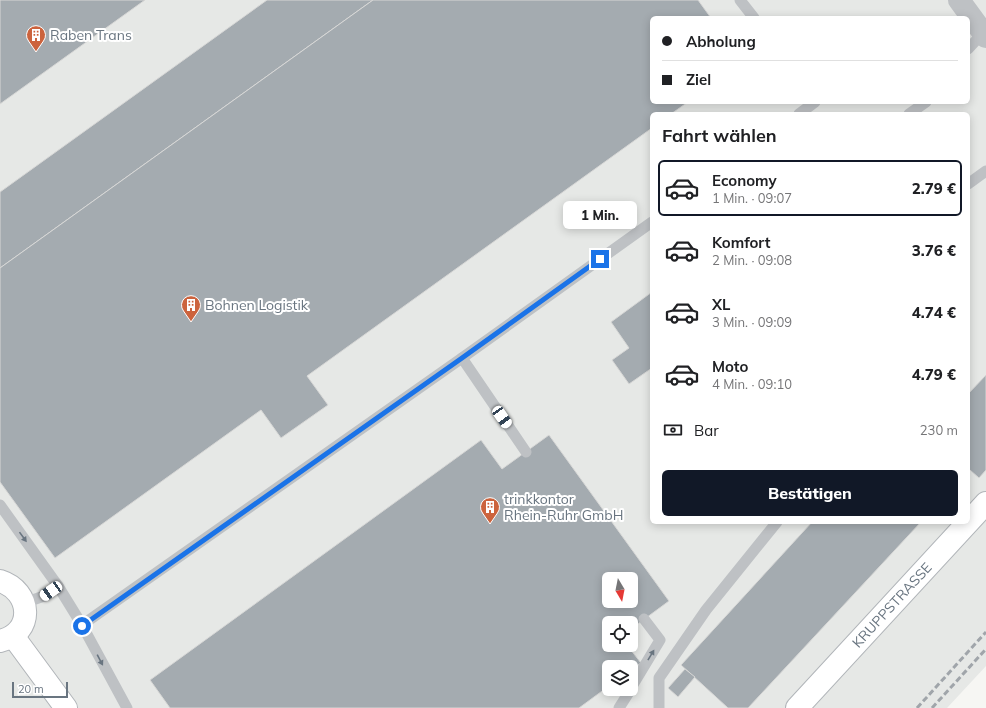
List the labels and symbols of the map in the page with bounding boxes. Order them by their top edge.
building icon: Raben Trans [25,24,47,52]
place label: Raben Trans [50,26,132,44]
callout: 1 Min. [563,201,637,229]
route end [591,250,609,268]
building icon: Bohnen Logistik [180,294,202,322]
place label: Bohnen Logistik [205,296,309,314]
car [490,404,514,430]
place label: trinkkontor Rhein-Ruhr GmbH [504,490,623,524]
building icon: trinkkontor Rhein-Ruhr GmbH [479,496,501,524]
one-way arrow [19,531,27,542]
street label: KRUPPSTRASSE [848,559,936,651]
north arrow [602,572,638,608]
car [38,579,64,603]
route start [73,617,91,635]
one-way arrow [647,649,654,661]
one-way arrow [97,654,103,666]
scale bar [12,680,68,699]

